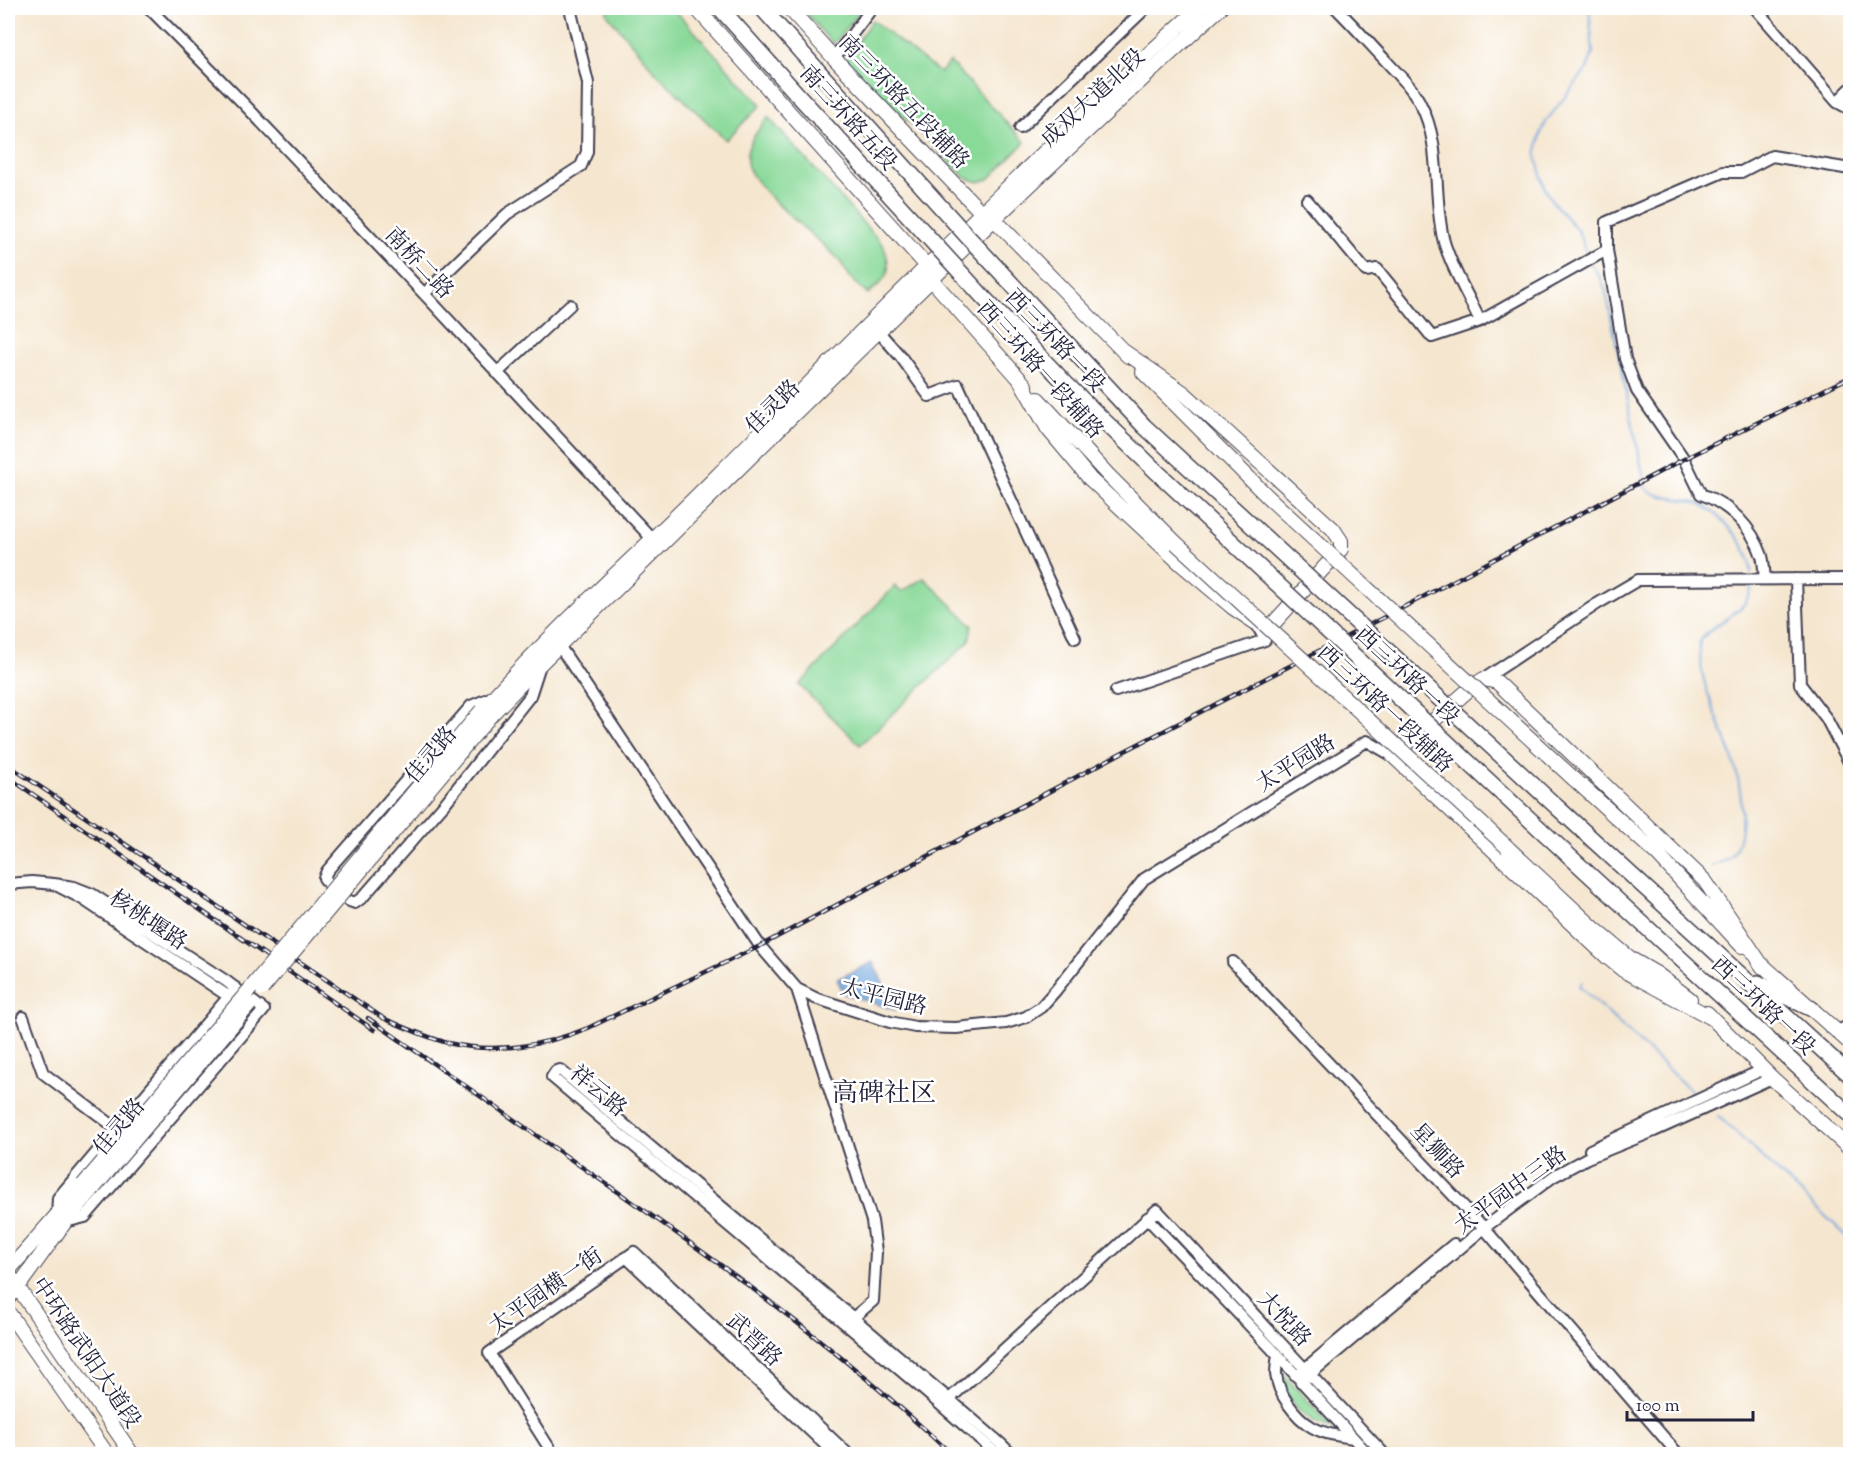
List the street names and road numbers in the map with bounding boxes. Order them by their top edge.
street label: 南三环路五段辅路 [834,29,976,173]
street label: 成双大道北段 [1035,42,1153,156]
street label: 南三环路五段 [795,59,903,175]
street label: 南桥二路 [376,221,460,307]
street label: 西三环路一段 [996,283,1111,401]
street label: 西三环路一段辅路 [968,295,1110,447]
street label: 佳灵路 [739,373,809,443]
street label: 西三环路一段 [1347,620,1465,734]
street label: 西三环路一段辅路 [1309,638,1459,782]
street label: 佳灵路 [399,720,466,791]
street label: 太平园路 [1251,728,1342,801]
street label: 核桃堰路 [102,884,193,959]
street label: 西三环路一段 [1703,950,1821,1064]
street label: 太平园路 [837,973,930,1025]
street label: 祥云路 [562,1059,633,1126]
street label: 佳灵路 [87,1092,154,1163]
street label: 星狮路 [1402,1117,1470,1187]
street label: 太平园中三路 [1449,1140,1575,1243]
street label: 太平园横一街 [483,1241,610,1343]
street label: 中环路武阳大道段 [22,1272,147,1436]
street label: 大悦路 [1249,1285,1317,1355]
street label: 武晋路 [718,1307,788,1375]

